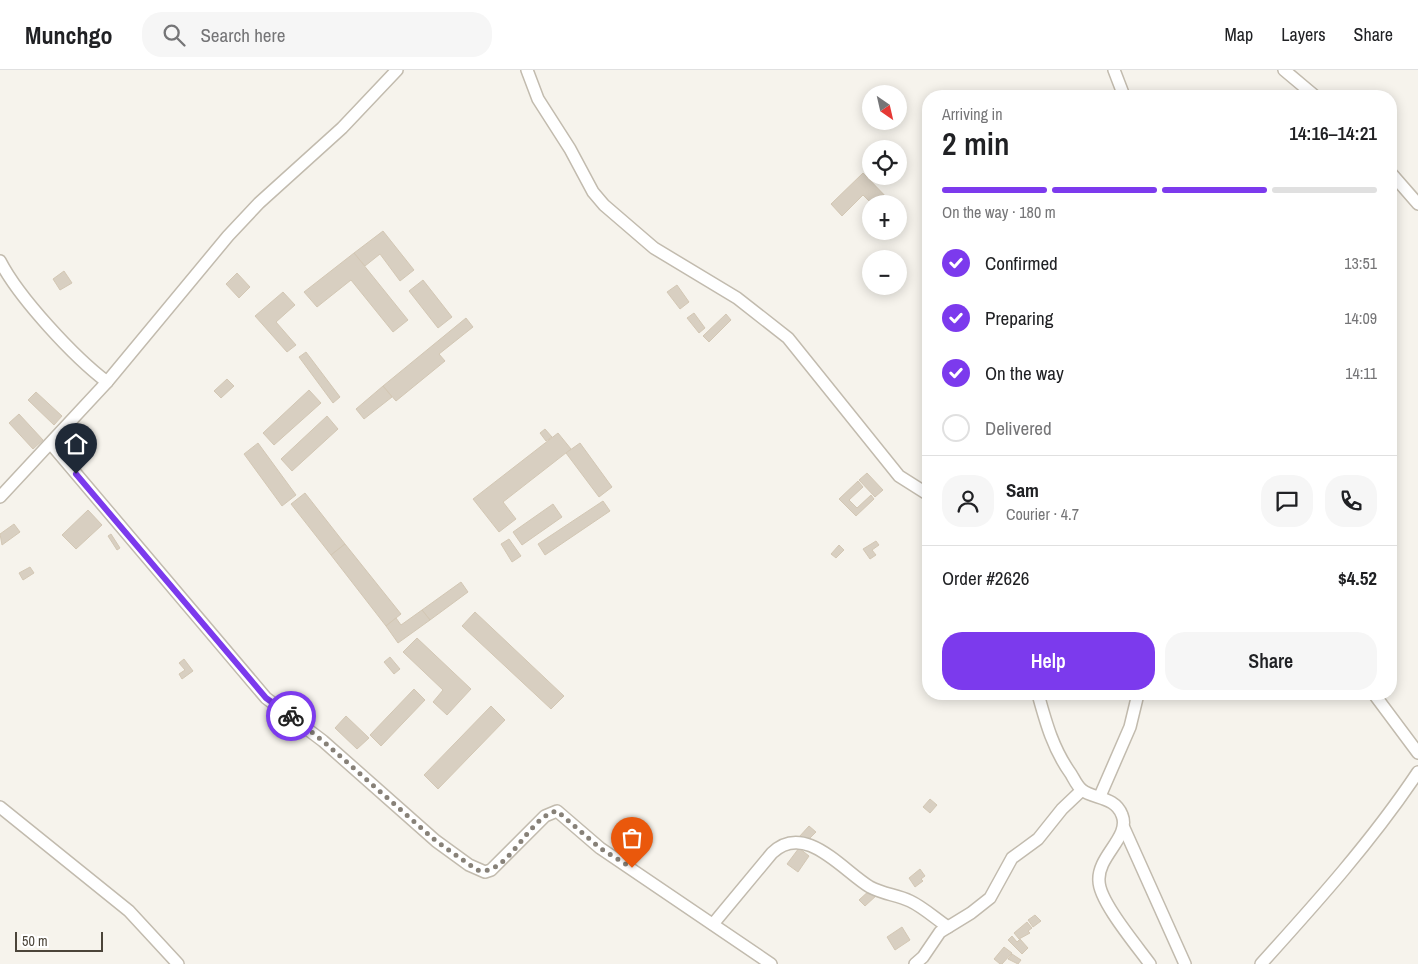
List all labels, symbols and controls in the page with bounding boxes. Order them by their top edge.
search box [142,12,492,57]
text: Munchgo [25,19,112,51]
icon: search [160,21,188,49]
text: Search here [200,22,285,48]
text: Map [1225,22,1253,47]
text: Layers [1281,22,1326,47]
text: Share [1354,22,1393,47]
north arrow [862,85,908,130]
map controls [862,85,907,295]
text: Arriving in [942,103,1003,125]
text: 14:16–14:21 [1289,120,1377,146]
text: 2 min [942,122,1010,165]
button: locate [862,140,907,185]
button: + [862,195,907,240]
text: On the way · 180 m [942,201,1056,223]
icon: check [942,249,970,277]
button: − [862,250,907,295]
text: Confirmed [985,250,1058,276]
text: 13:51 [1344,252,1377,274]
icon: check [942,304,970,332]
text: Preparing [985,305,1053,331]
text: 14:09 [1344,307,1377,329]
icon: check [942,359,970,387]
text: On the way [985,360,1064,386]
text: 14:11 [1345,362,1377,384]
text: Delivered [985,415,1052,441]
pin [55,423,97,474]
icon: home [62,430,90,458]
button: person [942,475,994,527]
button: chat [1261,475,1313,527]
button: phone [1325,475,1377,527]
text: Sam [1006,477,1039,503]
text: Courier · 4.7 [1006,503,1079,525]
text: Order #2626 [942,565,1029,591]
text: $4.52 [1338,565,1377,591]
button: Help [942,632,1155,690]
button: Share [1165,632,1377,690]
courier [266,691,316,741]
icon: bike [277,702,305,730]
pin [611,817,653,868]
icon: bag [618,824,646,852]
scale bar [15,929,102,952]
text: 50 m [22,932,48,950]

